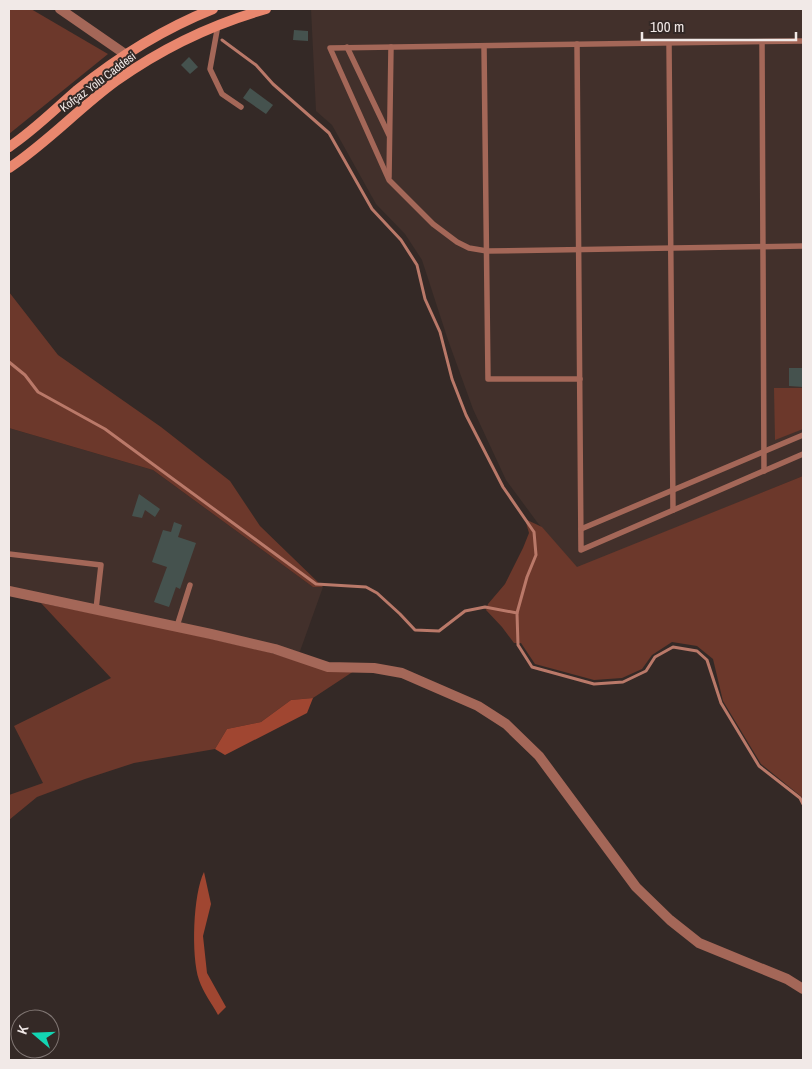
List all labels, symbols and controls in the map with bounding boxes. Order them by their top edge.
scale bar [642,10,796,42]
text: 100 m [650,16,684,37]
street label: Kofçaz Yolu Caddesi [57,48,139,116]
north arrow [10,1009,60,1059]
text: K [13,1022,33,1037]

